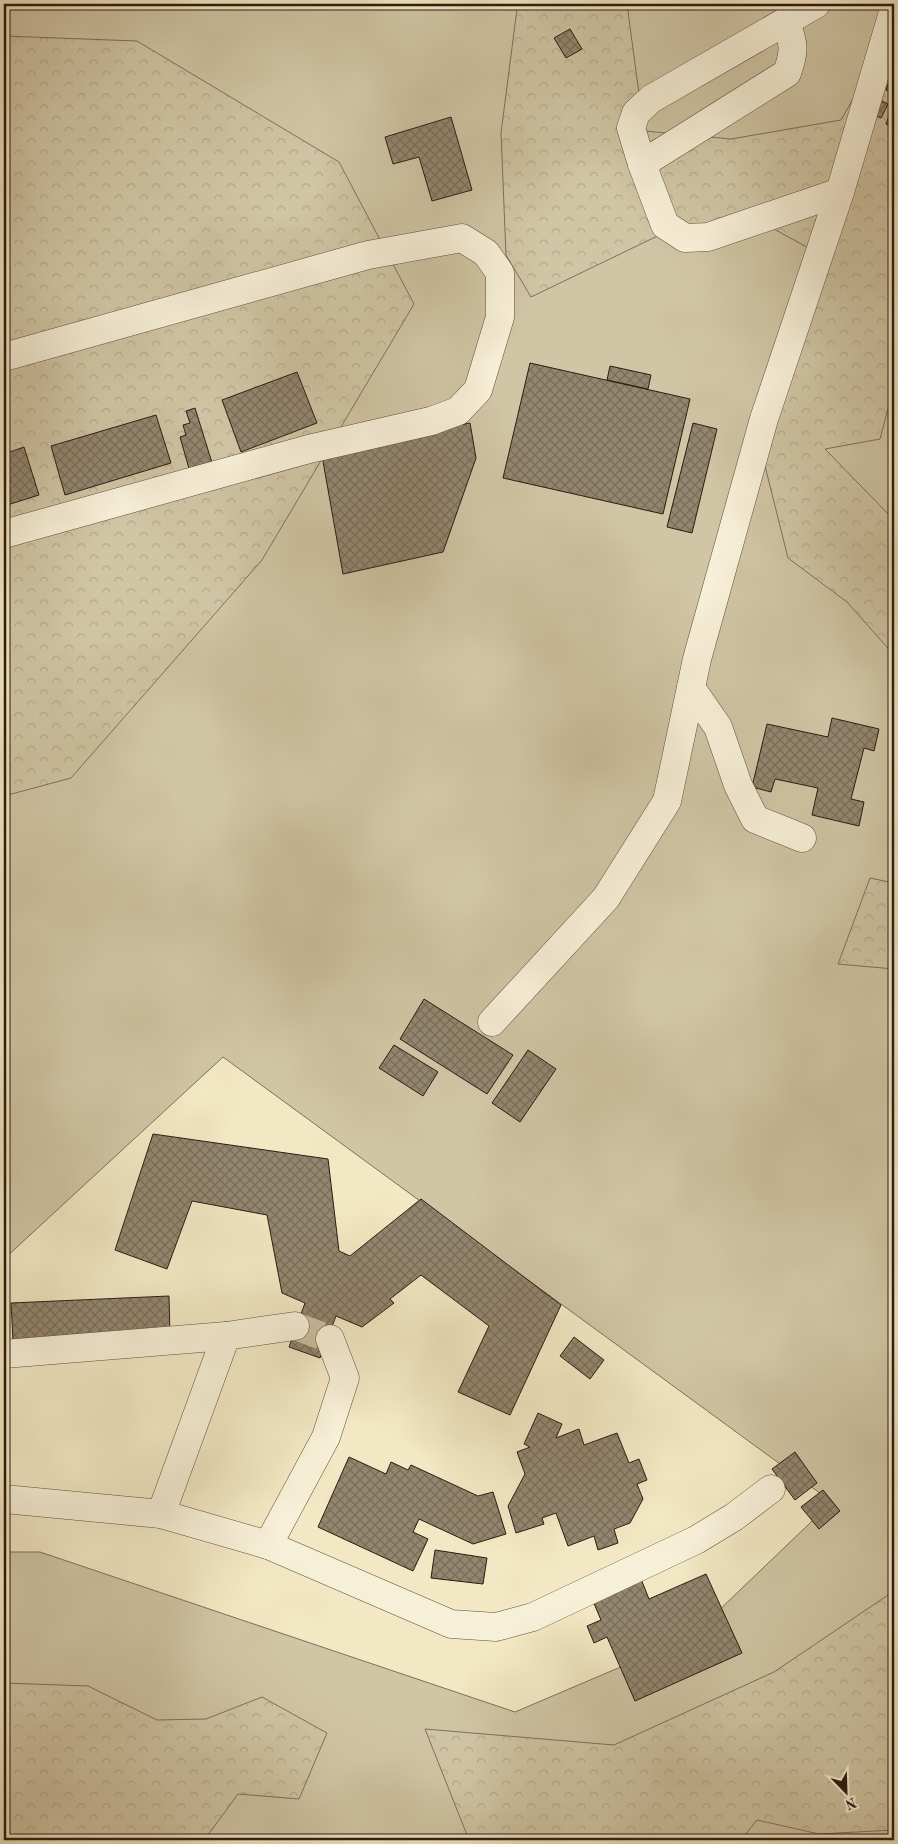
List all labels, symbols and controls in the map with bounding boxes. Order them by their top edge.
north arrow [820,1766,870,1816]
text: N [843,1795,858,1812]

